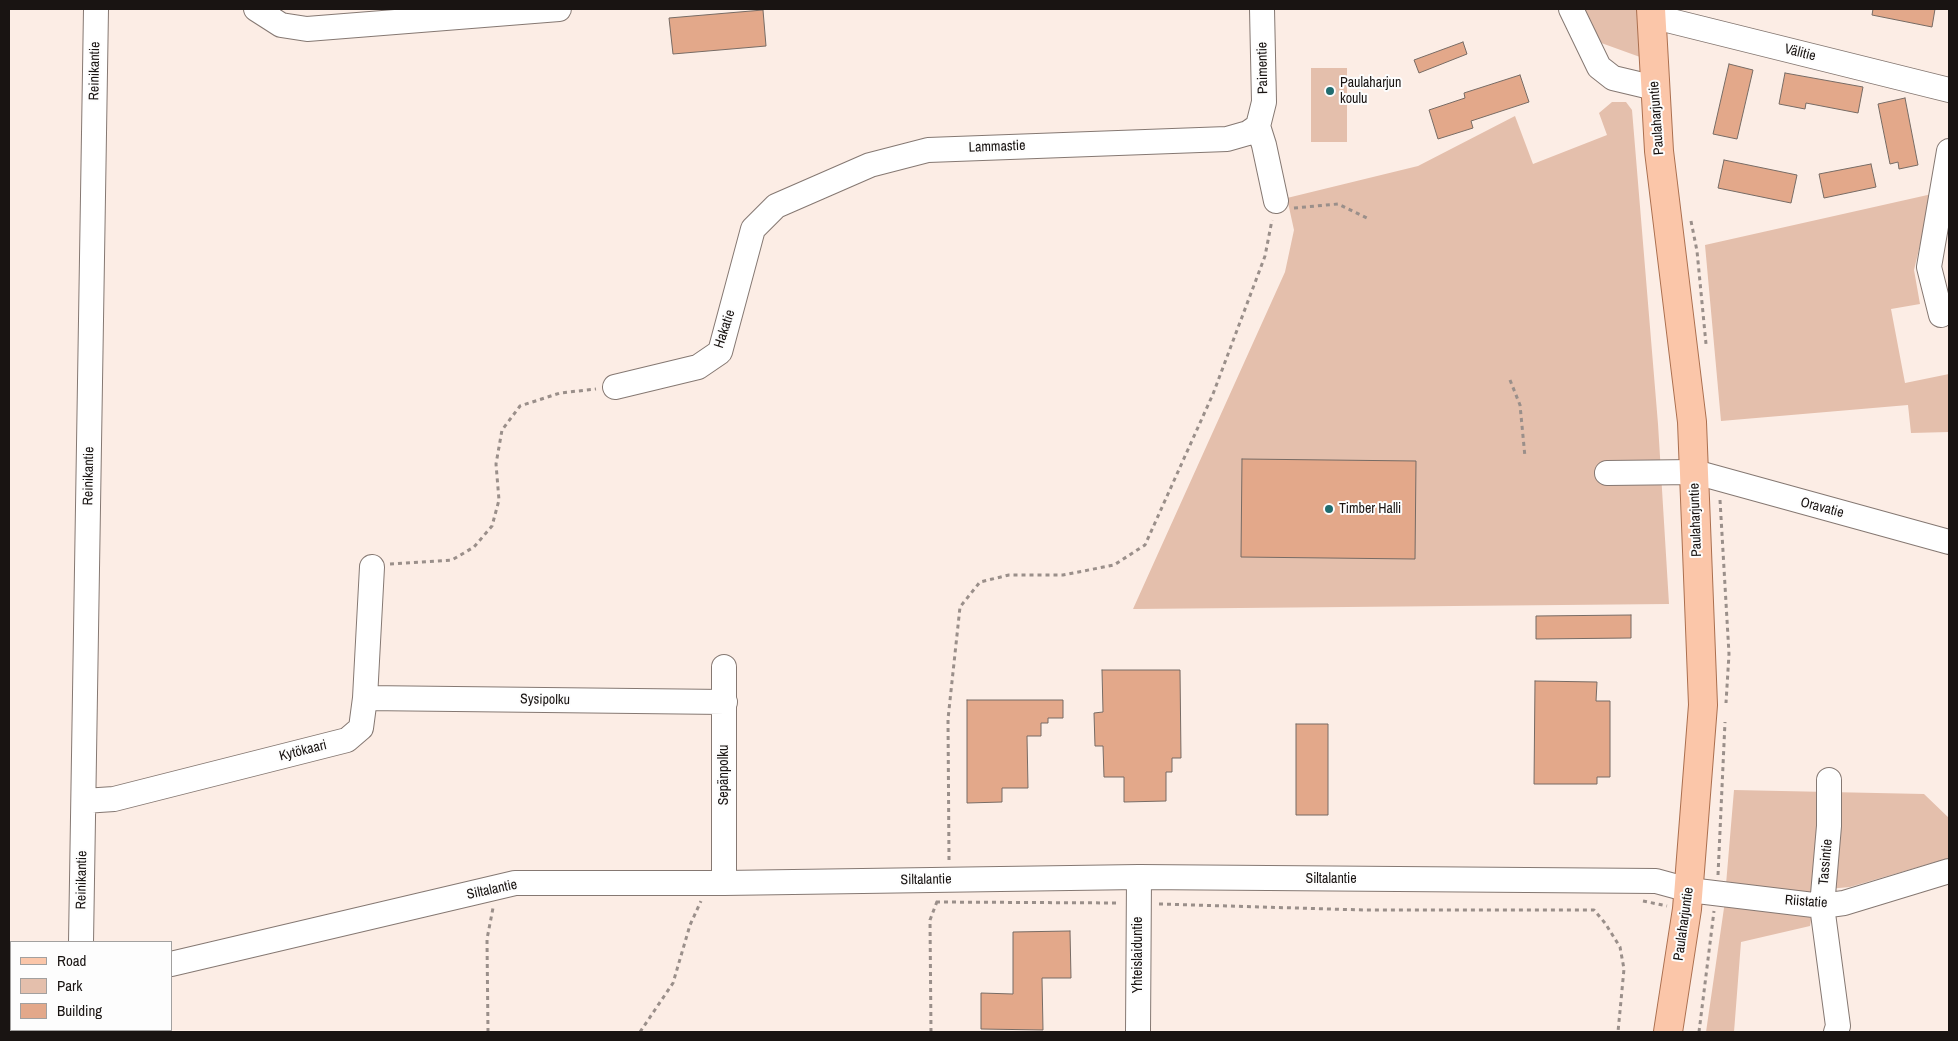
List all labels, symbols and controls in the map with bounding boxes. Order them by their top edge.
street label: Reinikantie [86,41,104,101]
street label: Välitie [1783,41,1817,65]
street label: Paimentie [1254,42,1272,94]
place label: Paulaharjun koulu [1340,75,1401,108]
street label: Paulaharjuntie [1646,80,1668,156]
marker: Paulaharjun koulu [1324,85,1336,97]
street label: Lammastie [968,138,1026,156]
street label: Hakatie [711,308,739,350]
street label: Reinikantie [80,446,98,506]
street label: Paulaharjuntie [1686,483,1706,557]
street label: Oravatie [1799,494,1845,522]
place label: Timber Halli [1339,501,1401,517]
marker: Timber Halli [1323,503,1335,515]
street label: Sysipolku [520,691,570,709]
street label: Kytökaari [277,737,329,765]
street label: Sepänpolku [716,745,732,805]
street label: Tassintie [1816,838,1836,886]
street label: Reinikantie [73,850,91,910]
street label: Siltalantie [900,871,952,889]
street label: Siltalantie [1305,871,1357,887]
street label: Siltalantie [465,876,519,904]
street label: Paulaharjuntie [1671,886,1697,962]
street label: Riistatie [1784,892,1828,912]
street label: Yhteislaiduntie [1130,917,1146,993]
legend [10,941,172,1031]
text: Road [57,950,86,971]
text: Park [57,975,82,996]
text: Building [57,1000,102,1021]

